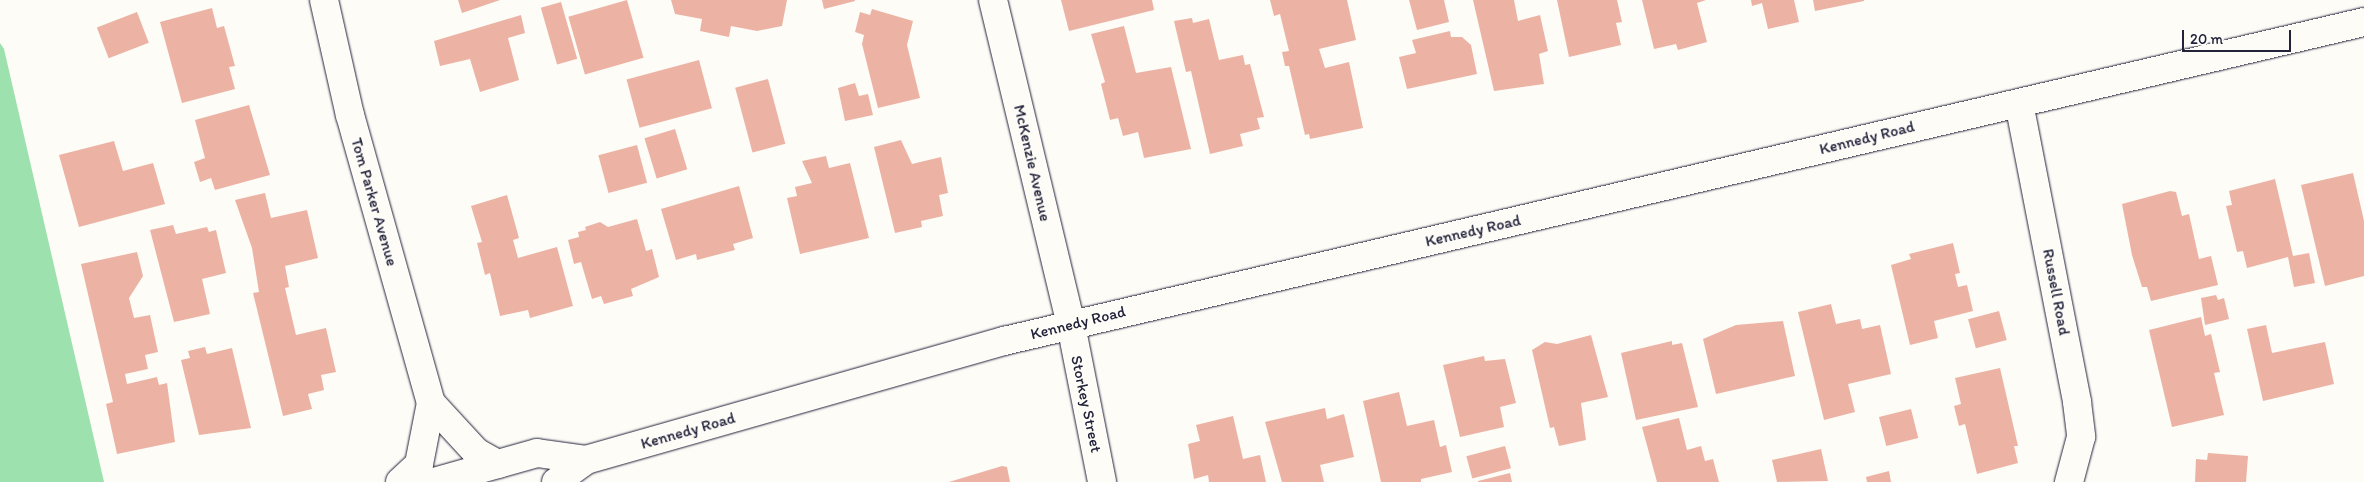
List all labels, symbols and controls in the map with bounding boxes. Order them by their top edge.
scale bar [2184,20,2293,52]
text: 20 m [2190,30,2223,48]
street label: McKenzie Avenue [1009,103,1055,223]
street label: Kennedy Road [1818,117,1916,159]
street label: Tom Parker Avenue [347,136,401,268]
street label: Kennedy Road [1423,211,1523,251]
street label: Russell Road [2038,247,2074,337]
street label: Kennedy Road [1029,302,1127,344]
street label: Storkey Street [1066,354,1106,454]
street label: Kennedy Road [639,408,737,454]

